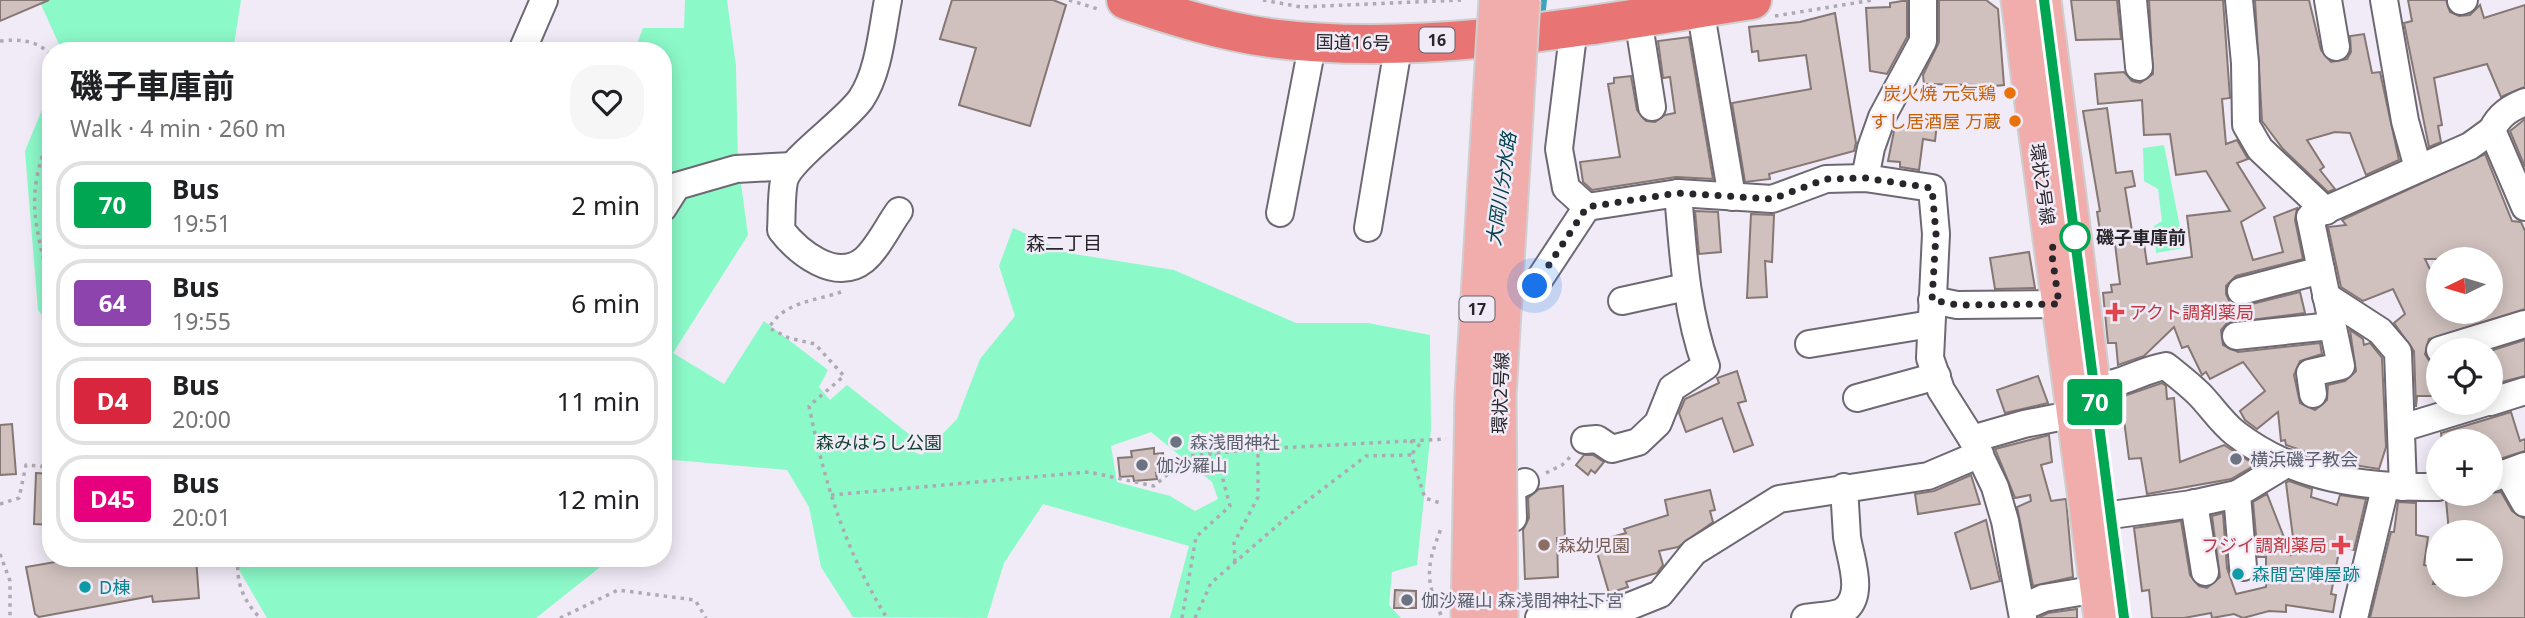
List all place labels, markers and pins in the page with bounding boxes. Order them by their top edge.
place label: 炭火焼 元気鶏 [1883,81,1996,105]
marker: 炭火焼 元気鶏 [2002,85,2018,101]
place label: すし居酒屋 万蔵 [1870,109,2001,133]
marker: すし居酒屋 万蔵 [2007,113,2023,129]
marker: 磯子車庫前 [2060,222,2090,252]
place label: 磯子車庫前 [2096,225,2186,249]
place label: アクト調剤薬局 [2129,300,2254,324]
marker: アクト調剤薬局 [2107,304,2123,320]
place label: 森浅間神社 [1190,430,1280,454]
marker: 森浅間神社 [1168,434,1184,450]
place label: 横浜磯子教会 [2250,447,2358,471]
marker: 横浜磯子教会 [2228,451,2244,467]
place label: 伽沙羅山 [1156,453,1228,477]
marker: 伽沙羅山 [1134,457,1150,473]
place label: 森幼児園 [1558,533,1630,557]
place label: フジイ調剤薬局 [2201,533,2327,557]
marker: 森幼児園 [1536,537,1552,553]
marker: フジイ調剤薬局 [2333,537,2349,553]
place label: 森間宮陣屋跡 [2252,562,2360,586]
marker: 森間宮陣屋跡 [2230,566,2246,582]
place label: D棟 [99,575,130,599]
marker: D棟 [77,579,93,595]
place label: 伽沙羅山 森浅間神社下宮 [1421,588,1624,612]
marker: 伽沙羅山 森浅間神社下宮 [1399,592,1415,608]

